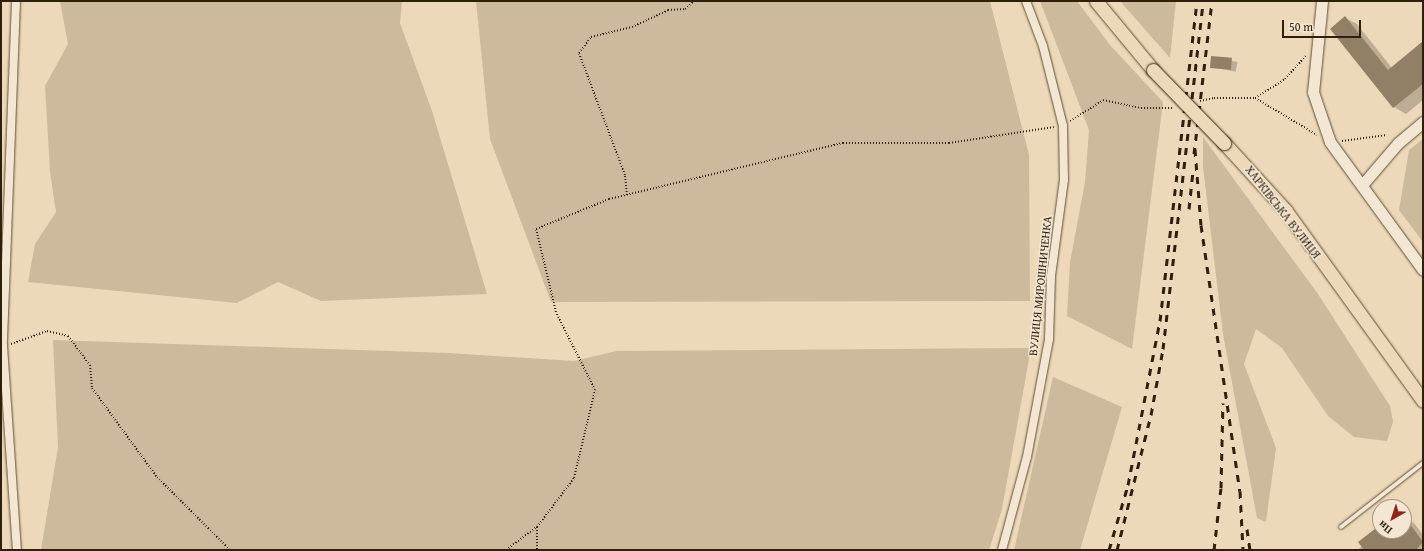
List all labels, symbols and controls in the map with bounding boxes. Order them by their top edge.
scale bar [1284,12,1363,38]
text: 50 m [1289,18,1313,35]
street label: ХАРКІВСЬКА ВУЛИЦЯ [1242,163,1324,261]
street label: ВУЛИЦЯ МИРОШНИЧЕНКА [1025,215,1055,357]
north arrow [1372,499,1412,539]
text: Пн [1375,517,1396,538]

